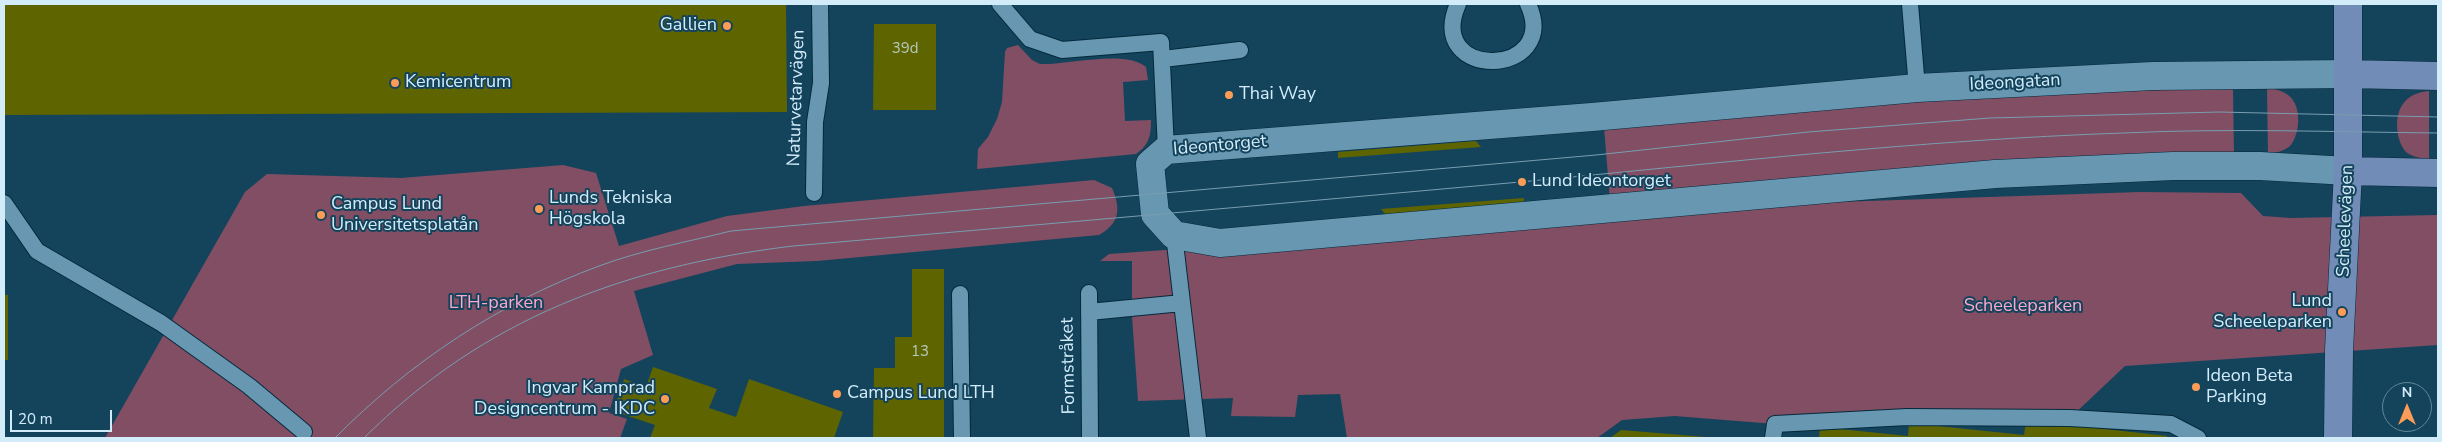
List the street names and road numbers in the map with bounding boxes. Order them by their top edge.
street label: Naturvetarvägen [784,29,810,167]
street label: Ideongatan [1969,70,2061,96]
street label: Ideontorget [1172,131,1268,161]
street label: Scheelevägen [2333,164,2359,278]
street label: Formstråket [1057,317,1081,415]

